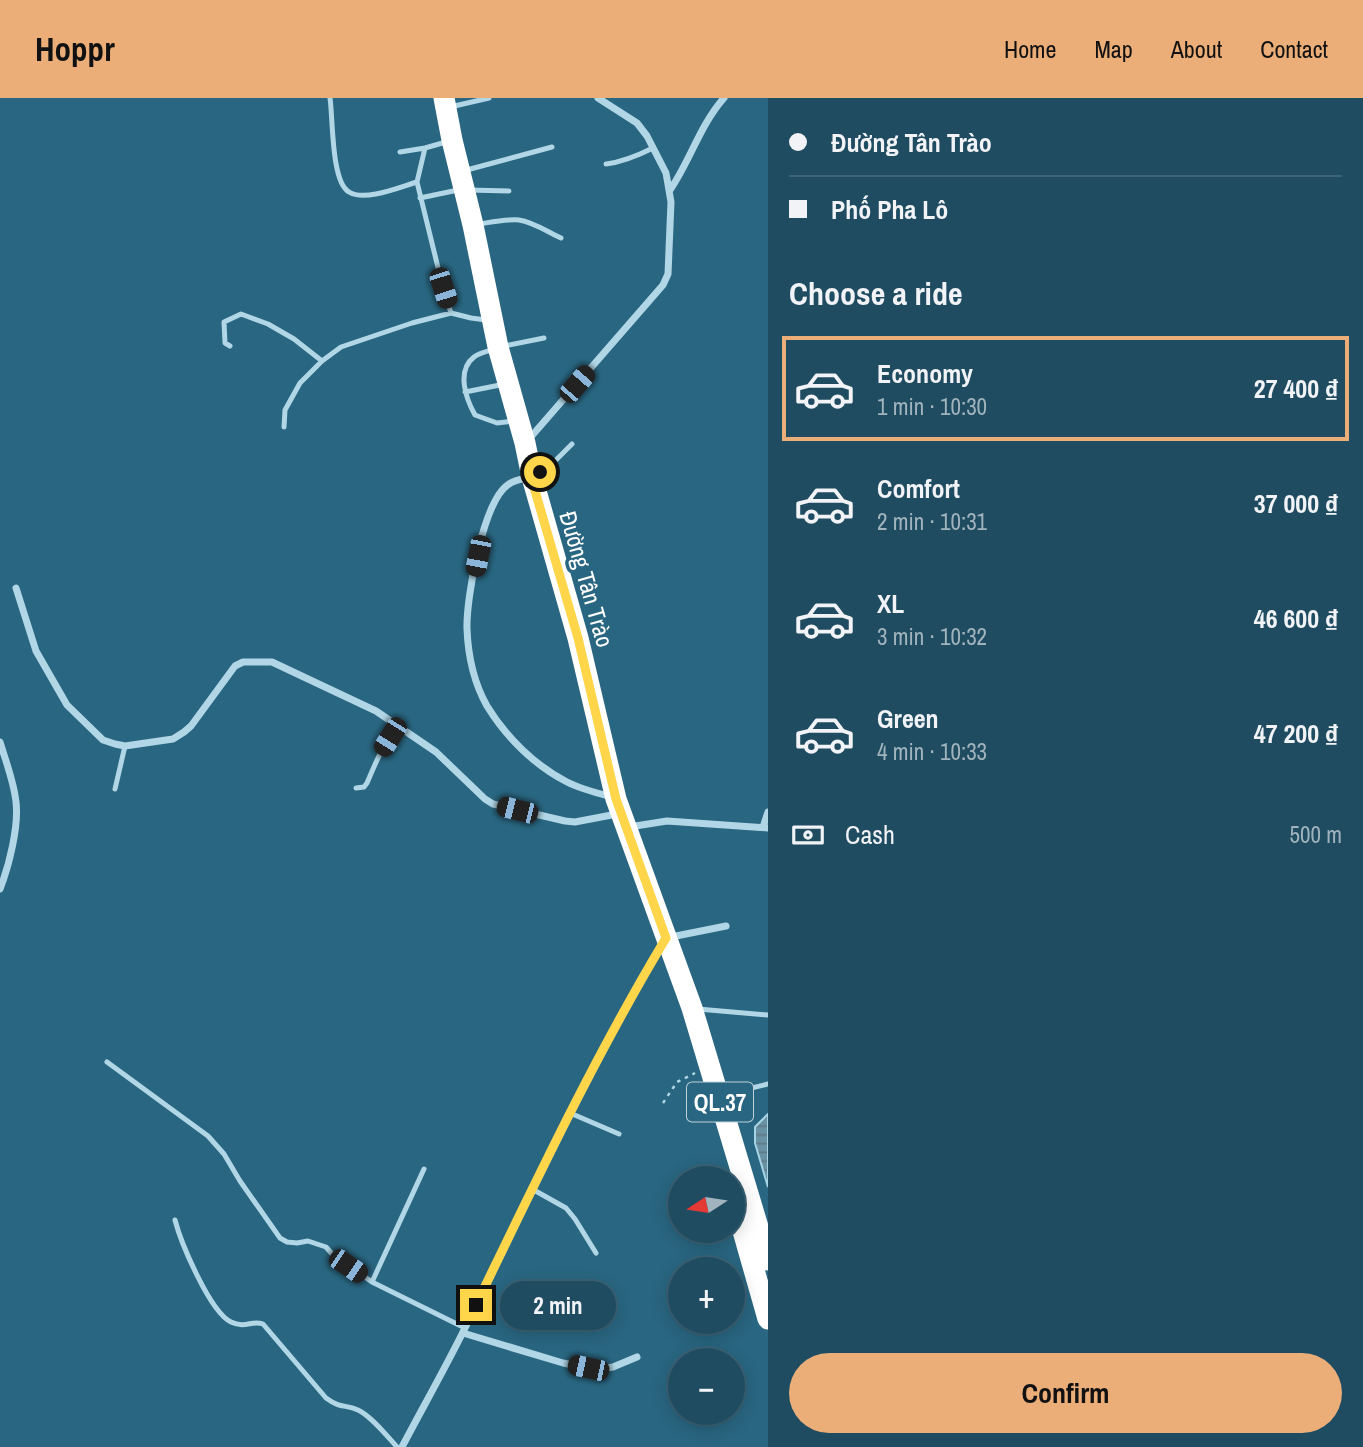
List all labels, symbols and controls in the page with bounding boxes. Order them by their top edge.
text: Hoppr [35,27,115,71]
text: Home [1004,33,1056,65]
text: Map [1094,33,1133,65]
text: About [1171,33,1222,65]
text: Contact [1260,33,1328,65]
text: Đường Tân Trào [831,125,992,160]
text: Phố Pha Lô [831,192,948,227]
car [427,265,460,311]
text: Choose a ride [789,272,963,315]
text: Economy [877,356,973,391]
icon: car [793,357,856,420]
car [556,361,599,407]
text: 27 400 ₫ [1254,371,1338,406]
text: 1 min · 10:30 [877,391,987,422]
route start [524,456,556,488]
text: Comfort [877,471,960,506]
icon: car [793,472,856,535]
text: 37 000 ₫ [1254,486,1338,521]
text: 2 min · 10:31 [877,506,987,537]
street label: Đường Tân Trào [552,507,622,651]
car [464,533,493,579]
text: XL [877,586,904,621]
icon: car [793,587,856,650]
text: 46 600 ₫ [1254,601,1338,636]
text: 3 min · 10:32 [877,621,987,652]
text: Green [877,701,939,736]
icon: car [793,702,856,765]
car [370,714,411,760]
text: 47 200 ₫ [1254,716,1338,751]
text: 4 min · 10:33 [877,736,987,767]
car [495,795,540,825]
icon: cash [789,816,827,854]
text: Cash [845,817,895,852]
text: 500 m [1290,819,1342,850]
road number: QL.37 [687,1082,753,1121]
north arrow [668,1166,746,1242]
map controls [668,1166,745,1425]
car [325,1246,372,1286]
button: + [668,1257,745,1334]
callout: 2 min [500,1280,616,1330]
route end [460,1289,492,1321]
text: 2 min [533,1290,583,1321]
button: − [668,1348,745,1425]
car [566,1353,611,1383]
button: Confirm [789,1353,1342,1433]

